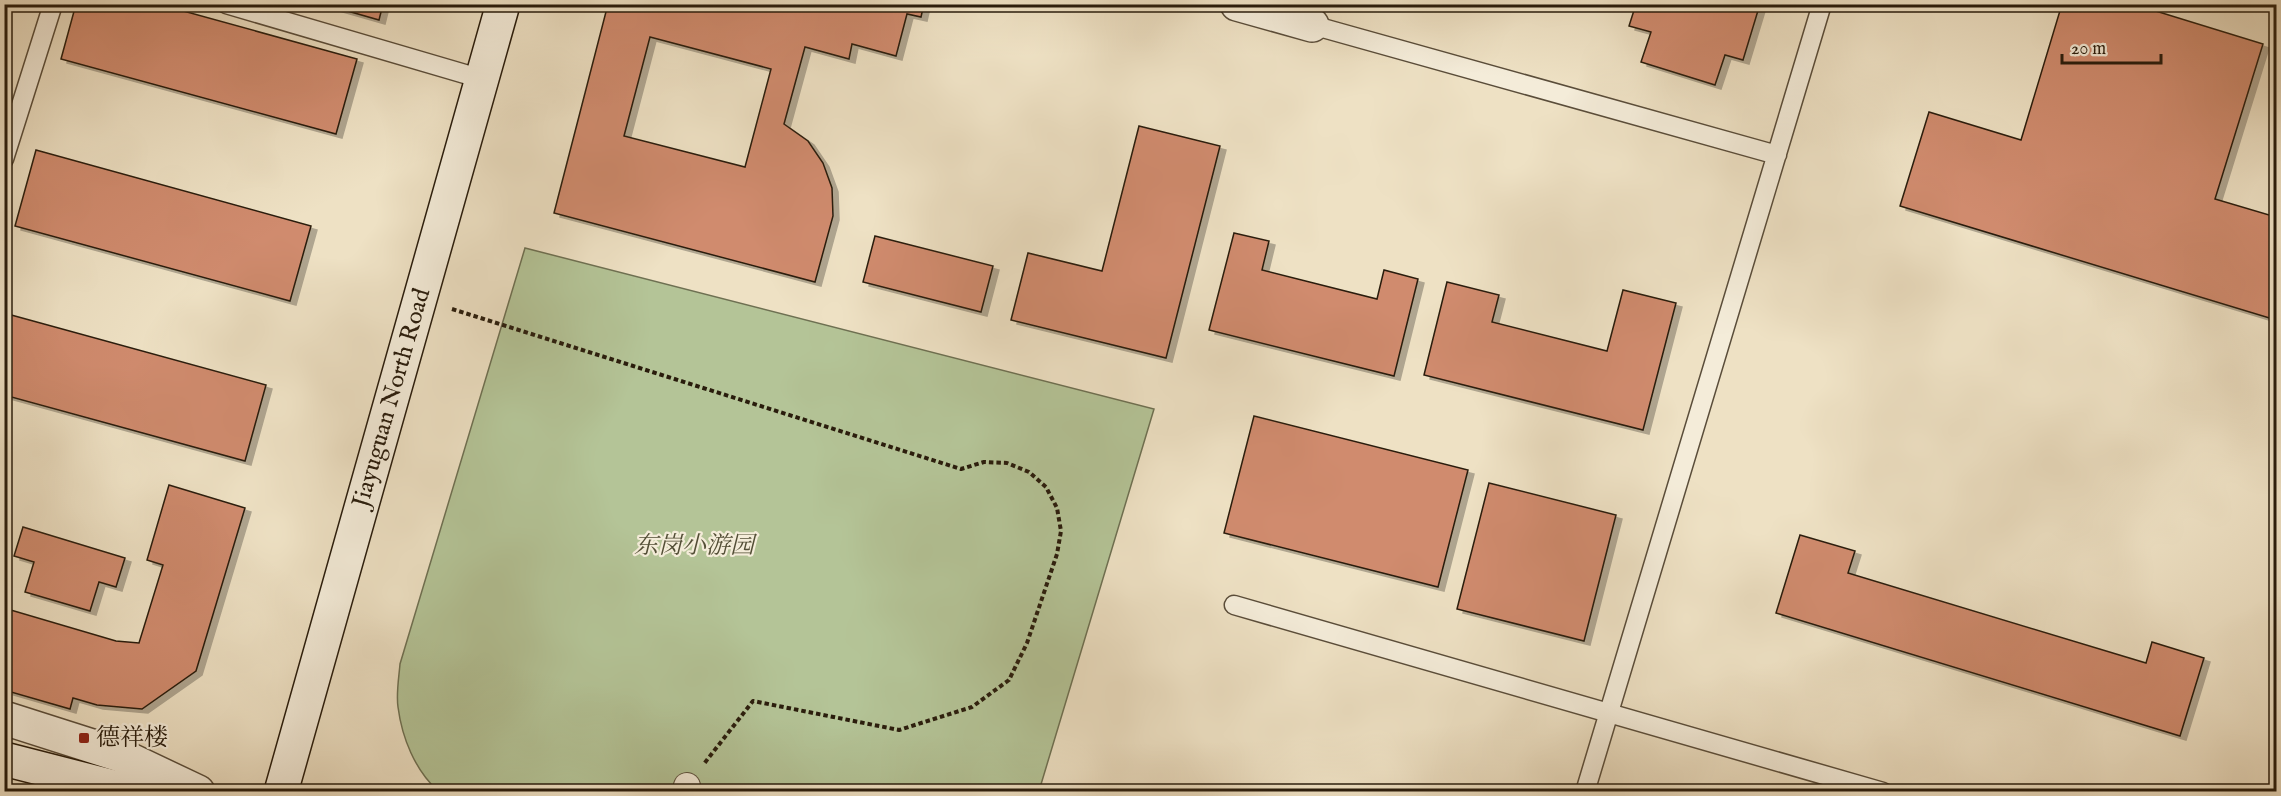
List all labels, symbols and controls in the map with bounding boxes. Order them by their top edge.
scale bar [2062,27,2161,65]
text: 20 m [2071,38,2106,61]
street label: Jiayuguan North Road [345,285,438,514]
park label: 东岗小游园 [634,531,758,562]
place label: 德祥楼 [96,723,168,754]
marker: 德祥楼 [77,731,91,745]

